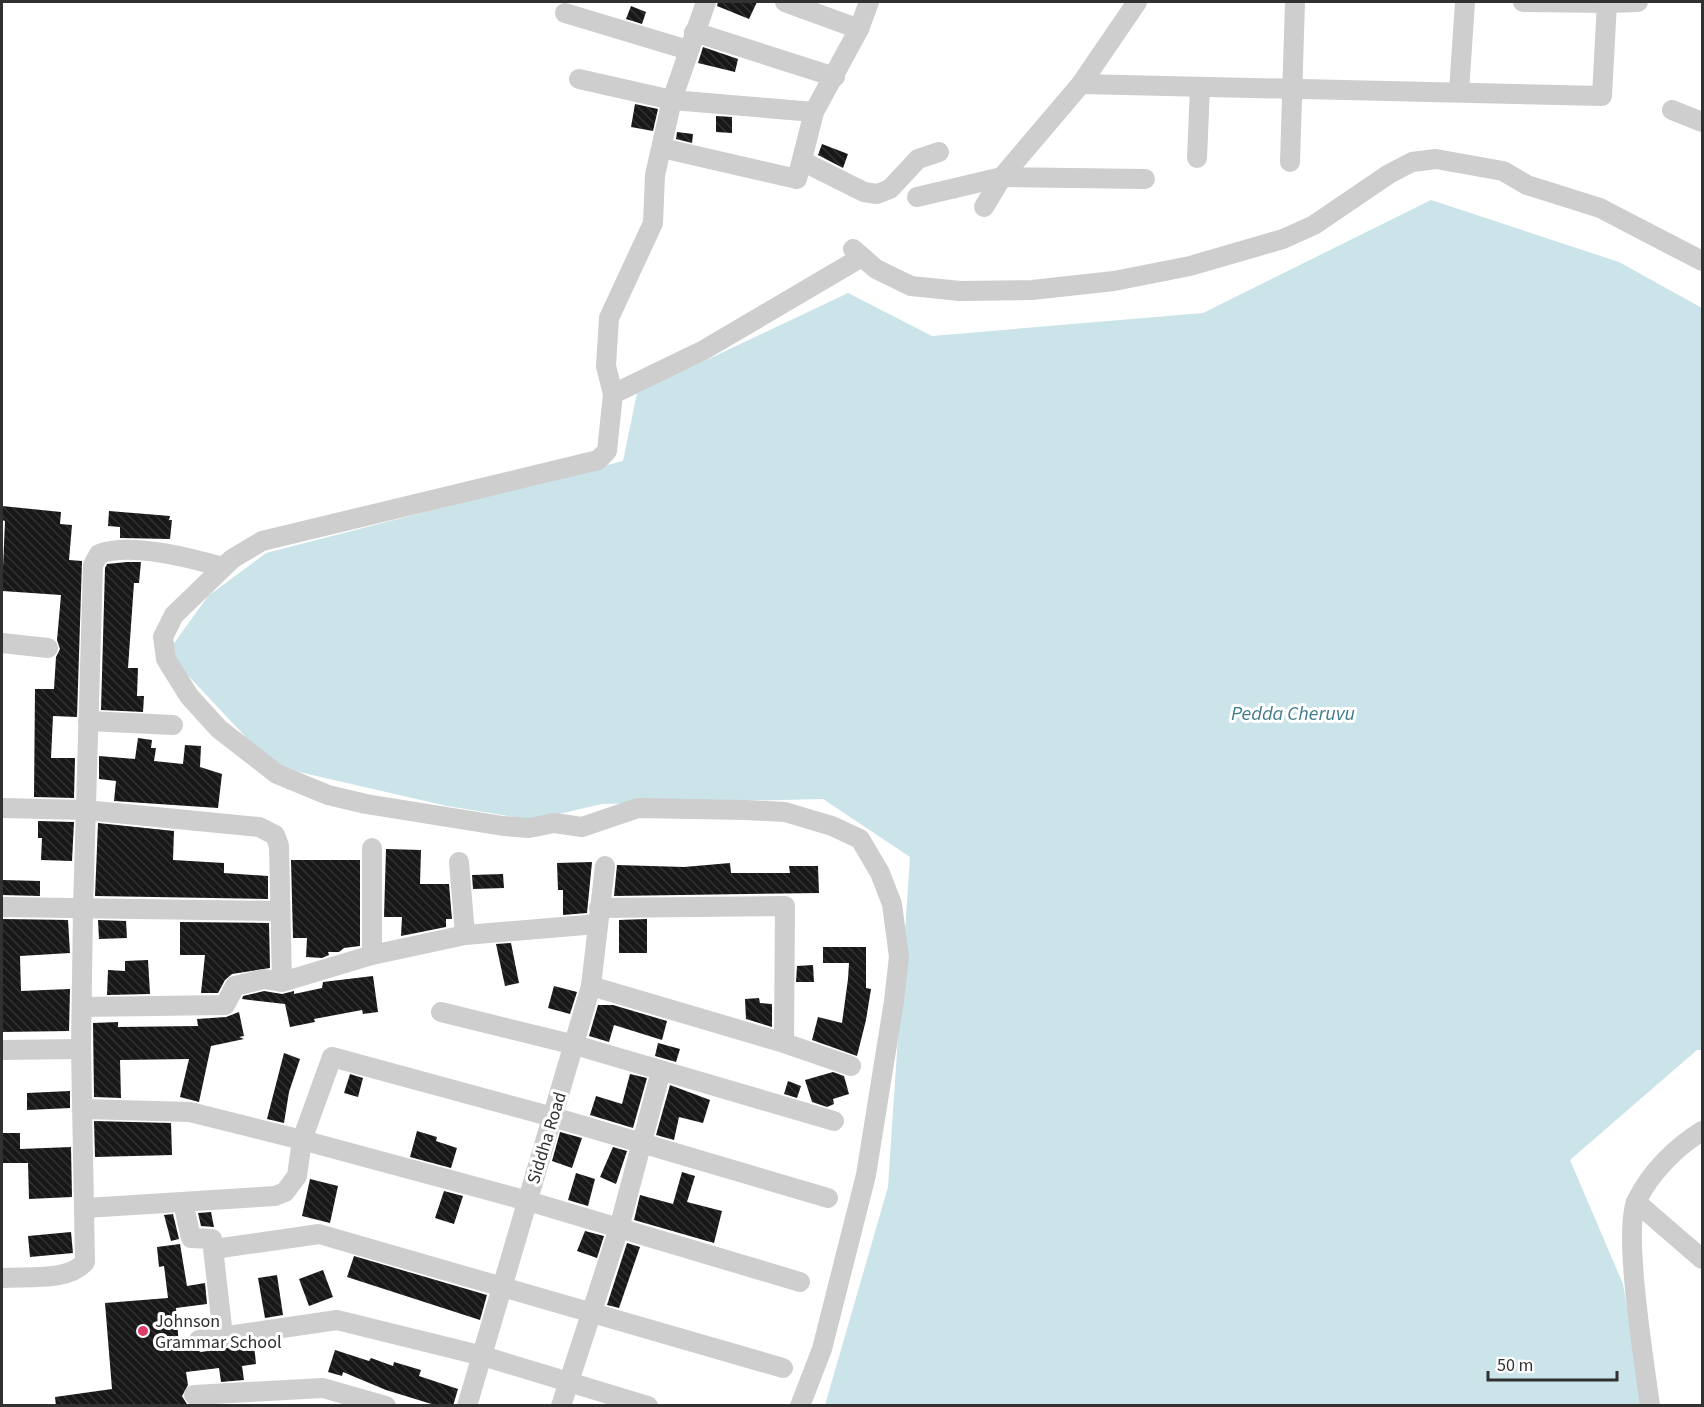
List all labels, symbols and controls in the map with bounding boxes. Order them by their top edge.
water label: Pedda Cheruvu [1231,700,1355,728]
street label: Siddha Road [521,1089,573,1187]
place label: Johnson Grammar School [155,1309,281,1355]
marker: Johnson Grammar School [136,1324,150,1338]
scale bar [1488,1344,1617,1382]
text: 50 m [1497,1353,1533,1378]

